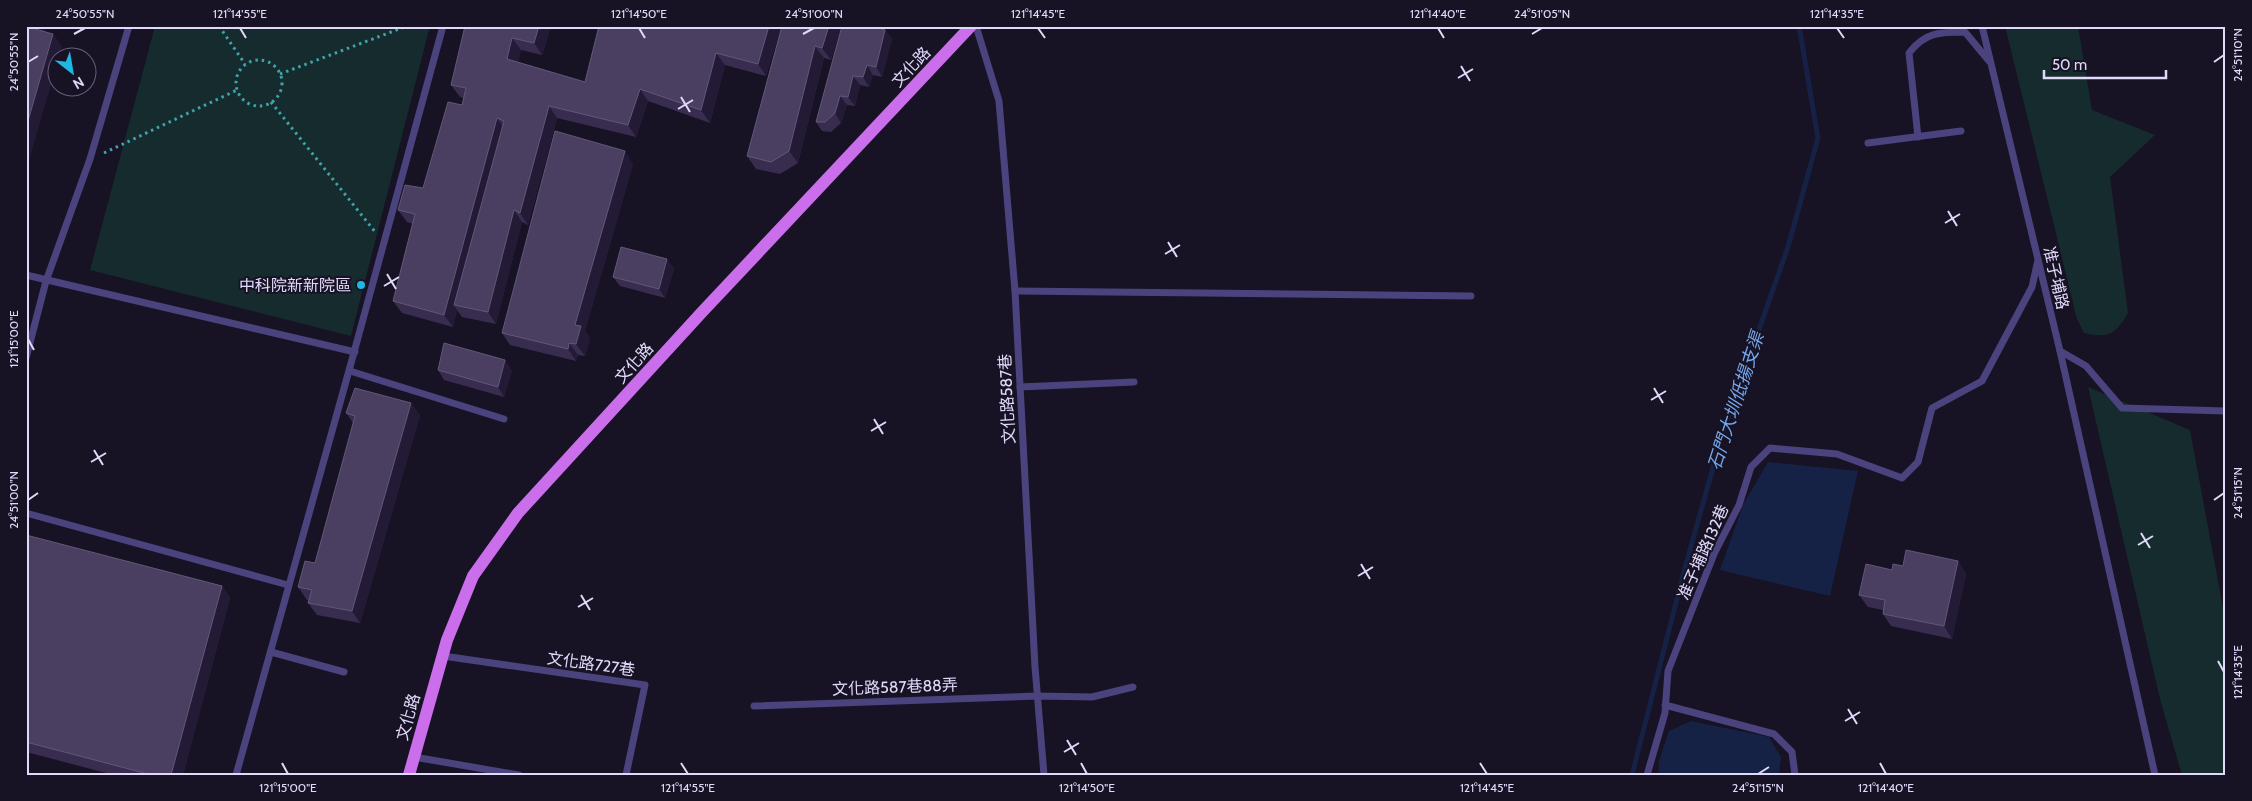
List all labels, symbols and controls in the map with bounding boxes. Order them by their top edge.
text: 24°50'55"N [56,6,114,21]
text: 121°14'55"E [213,6,267,21]
text: 121°14'50"E [611,6,667,21]
text: 24°51'00"N [785,6,843,21]
text: 121°14'45"E [1011,6,1065,21]
text: 121°14'40"E [1410,6,1466,21]
text: 24°51'05"N [1514,6,1570,21]
text: 121°14'35"E [1810,6,1864,21]
text: 24°51'10"N [2230,28,2245,82]
text: 24°50'55"N [6,33,21,91]
street label: 文化路 [888,43,934,91]
north arrow [48,48,98,98]
scale bar [2044,48,2167,80]
text: 50 m [2052,56,2087,74]
text: N [70,73,88,93]
street label: 准子埔路 [2040,245,2072,311]
place label: 中科院新新院區 [239,276,351,295]
marker: 中科院新新院區 [355,279,367,291]
text: 121°15'00"E [6,310,21,368]
water label: 石門大圳低揚支渠 [1703,326,1770,473]
street label: 文化路 [611,339,657,387]
street label: 文化路587巷 [995,353,1019,445]
text: 24°51'15"N [2230,467,2245,519]
text: 24°51'00"N [6,471,21,529]
street label: 准子埔路132巷 [1674,501,1732,603]
text: 121°14'35"E [2230,645,2245,699]
street label: 文化路727巷 [546,648,636,680]
street label: 文化路587巷88弄 [832,675,958,699]
street label: 文化路 [392,691,424,743]
text: 121°15'00"E [259,780,317,795]
text: 121°14'55"E [661,780,715,795]
text: 121°14'50"E [1059,780,1115,795]
text: 121°14'45"E [1460,780,1514,795]
text: 24°51'15"N [1732,780,1784,795]
text: 121°14'40"E [1858,780,1914,795]

